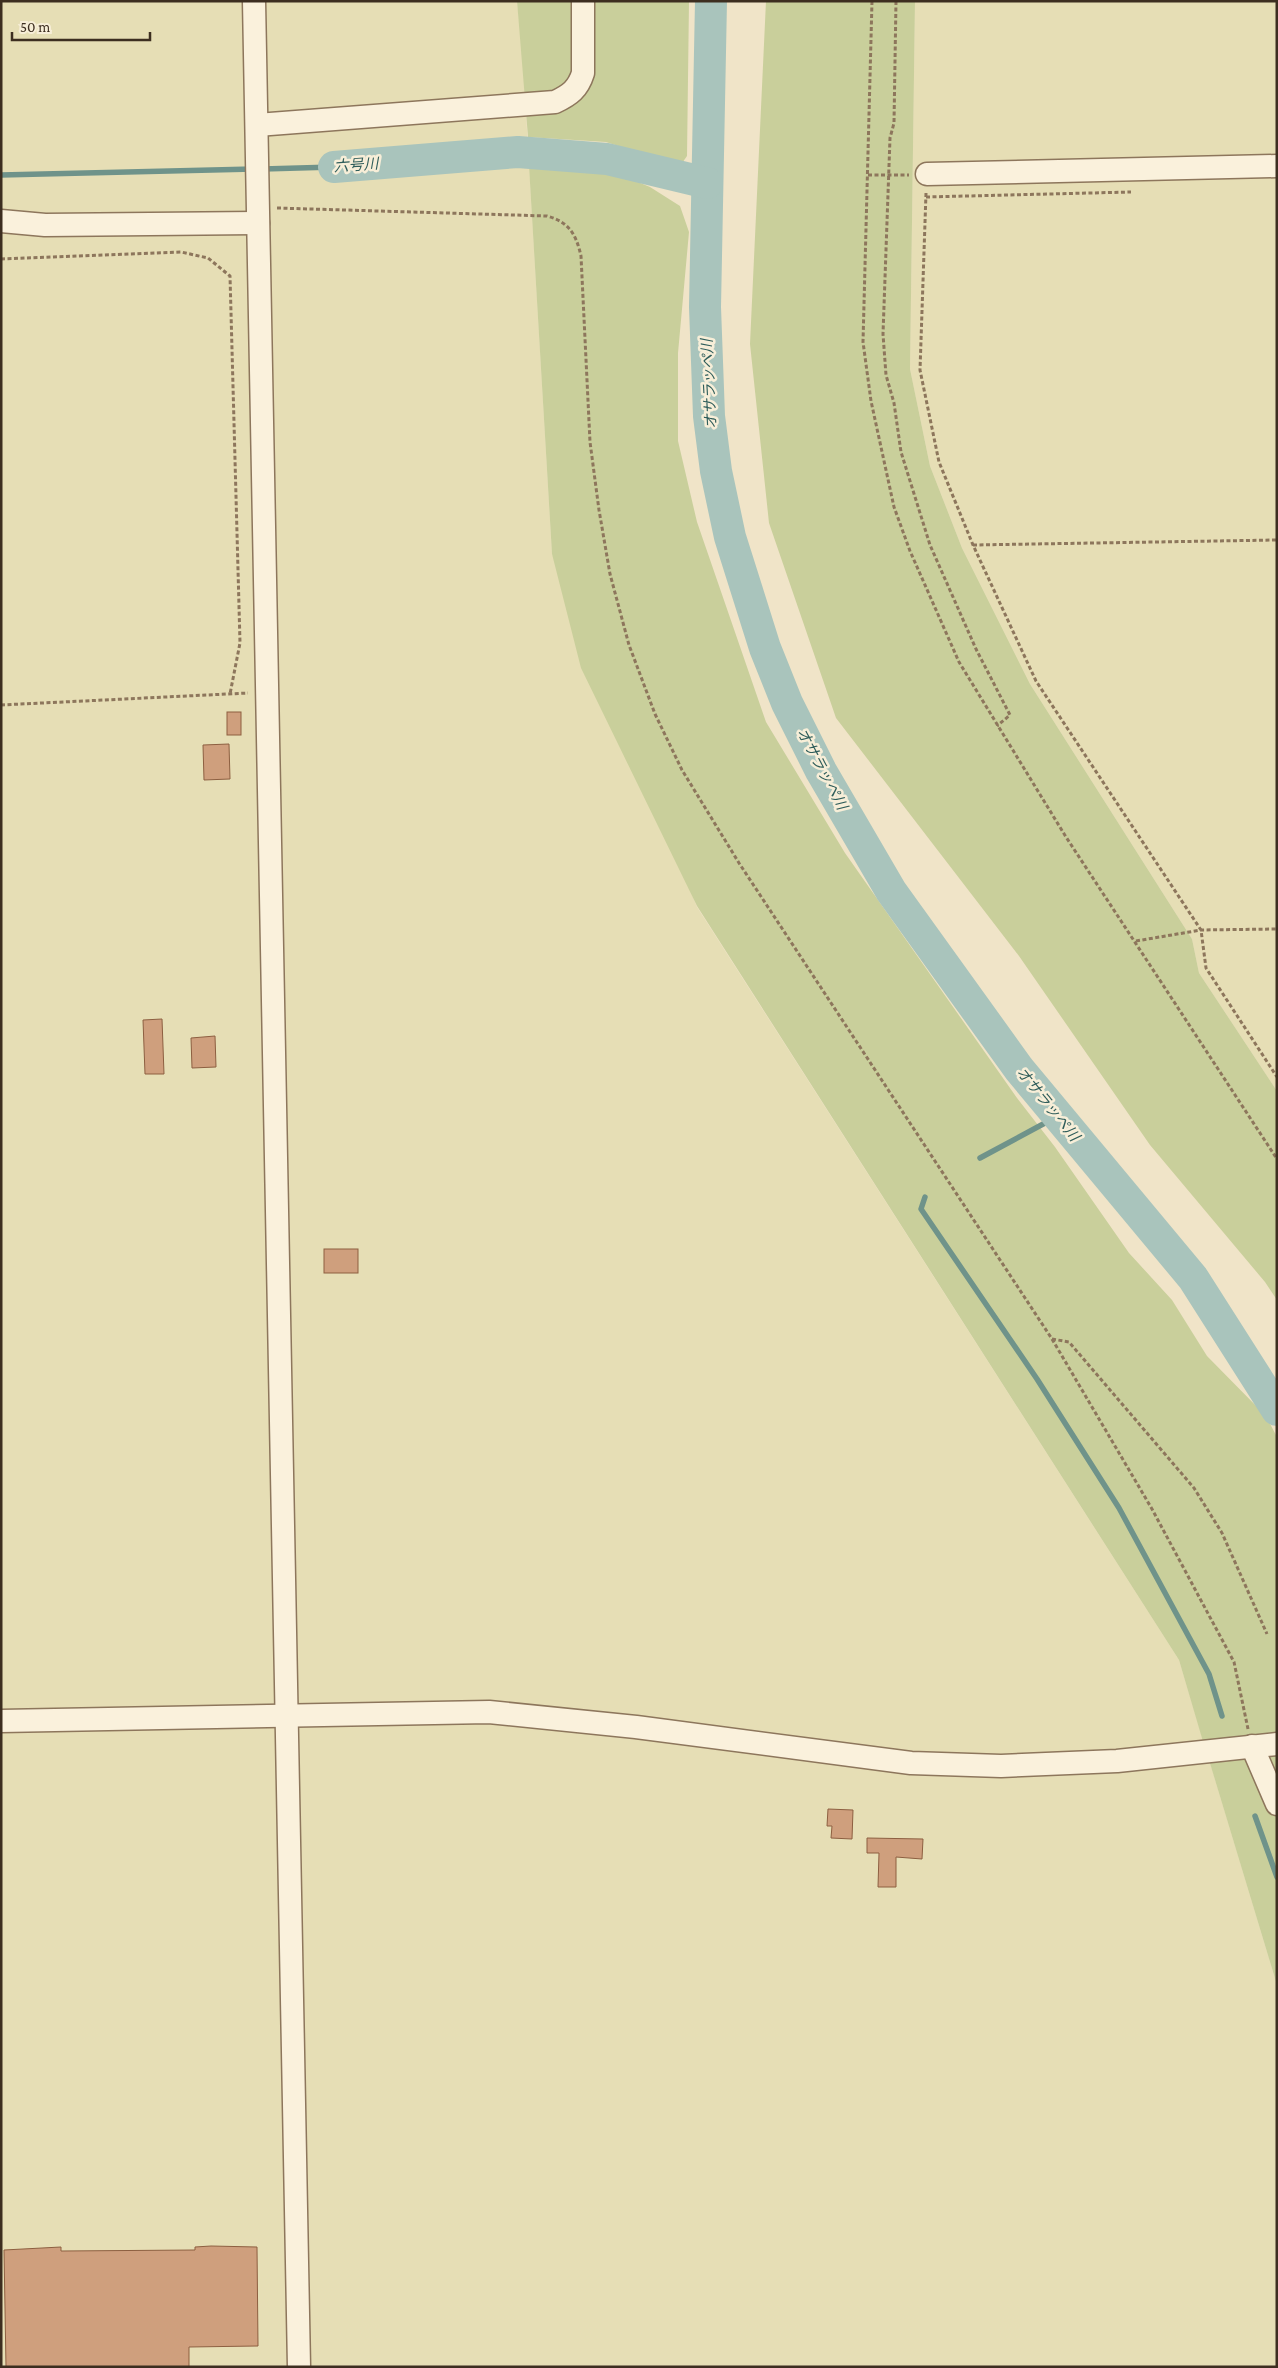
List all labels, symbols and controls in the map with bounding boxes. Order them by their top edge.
scale bar [12,10,150,42]
text: 50 m [20,19,50,35]
water label: 六号川 [333,155,381,175]
water label: オサラッペ川 [699,337,719,429]
water label: オサラッペ川 [794,726,851,814]
water label: オサラッペ川 [1013,1064,1084,1146]

